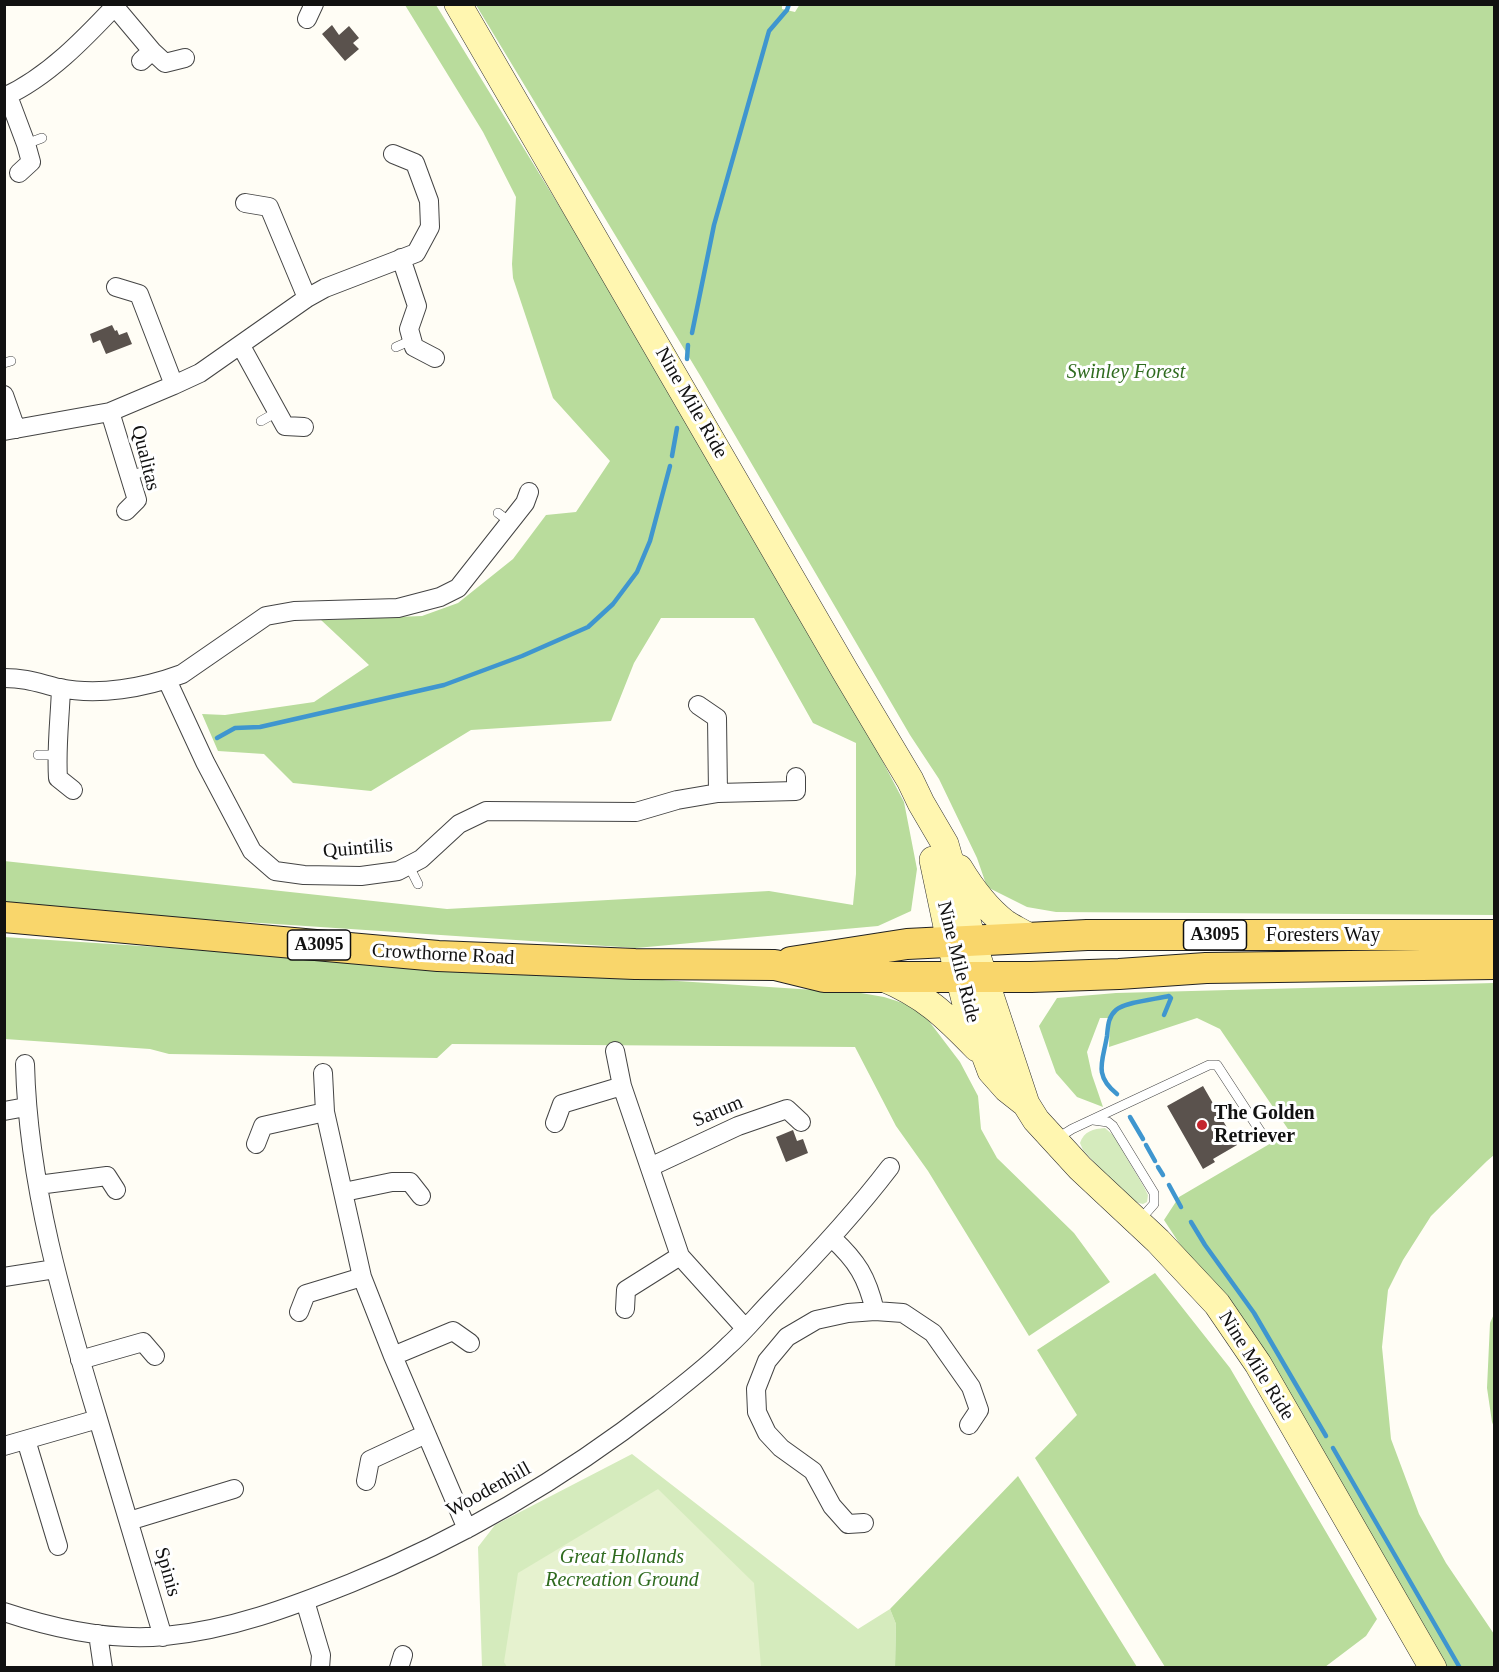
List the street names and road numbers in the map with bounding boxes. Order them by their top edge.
street label: Nine Mile Ride [650,343,732,463]
street label: Qualitas [125,423,165,493]
street label: Quintilis [322,834,394,864]
street label: Nine Mile Ride [931,899,985,1025]
road number: A3095 [1184,920,1246,950]
street label: Foresters Way [1266,924,1380,948]
road number: A3095 [288,930,350,960]
street label: Crowthorne Road [371,939,515,971]
street label: Sarum [689,1091,747,1133]
street label: Nine Mile Ride [1213,1307,1299,1425]
street label: Woodenhill [443,1457,535,1523]
street label: Spinis [149,1545,185,1599]

